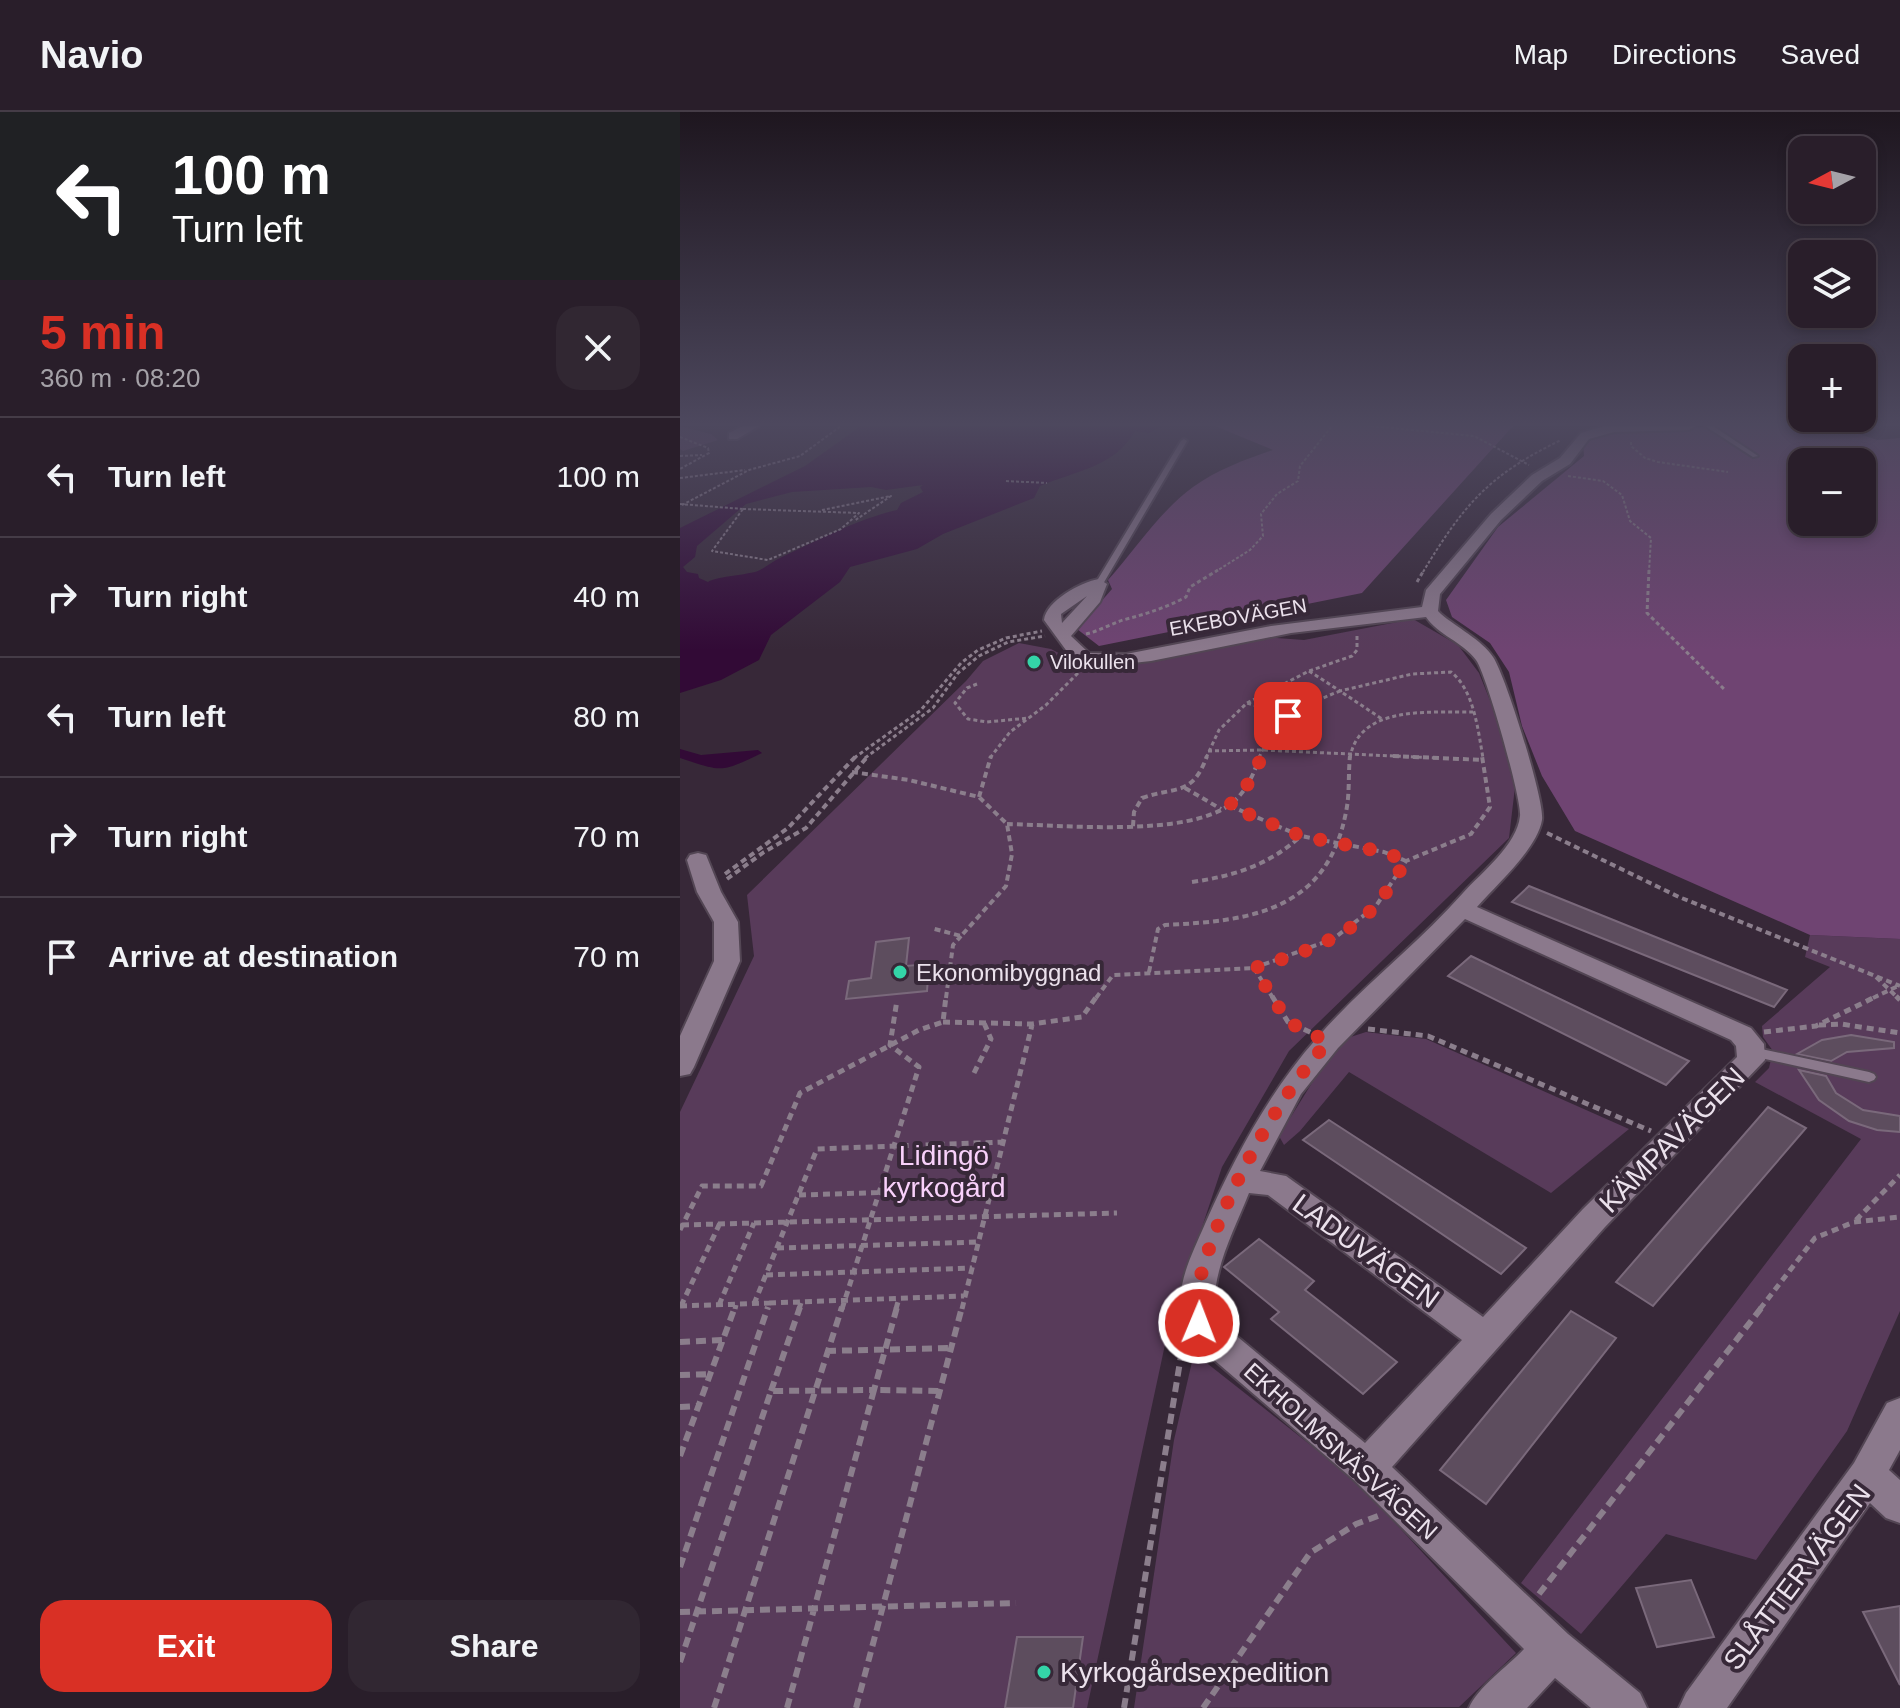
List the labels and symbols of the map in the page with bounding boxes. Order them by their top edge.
north arrow [1788,136,1876,224]
street label: EKEBOVÄGEN [1168,594,1308,640]
place label: Vilokullen [1050,651,1135,673]
marker: Vilokullen [1025,653,1043,671]
pin [1254,682,1322,750]
place label: Ekonomibyggnad [916,959,1101,986]
marker: Ekonomibyggnad [891,963,909,981]
street label: KÄMPAVÄGEN [1593,1061,1751,1219]
park label: Lidingö kyrkogård [883,1140,1005,1203]
street label: LADUVÄGEN [1287,1188,1445,1314]
position arrow [1157,1281,1241,1365]
street label: EKHOLMSNÄSVÄGEN [1239,1357,1443,1545]
street label: SLÅTTERVÄGEN [1717,1478,1877,1676]
place label: Kyrkogårdsexpedition [1060,1657,1329,1688]
marker: Kyrkogårdsexpedition [1035,1663,1053,1681]

